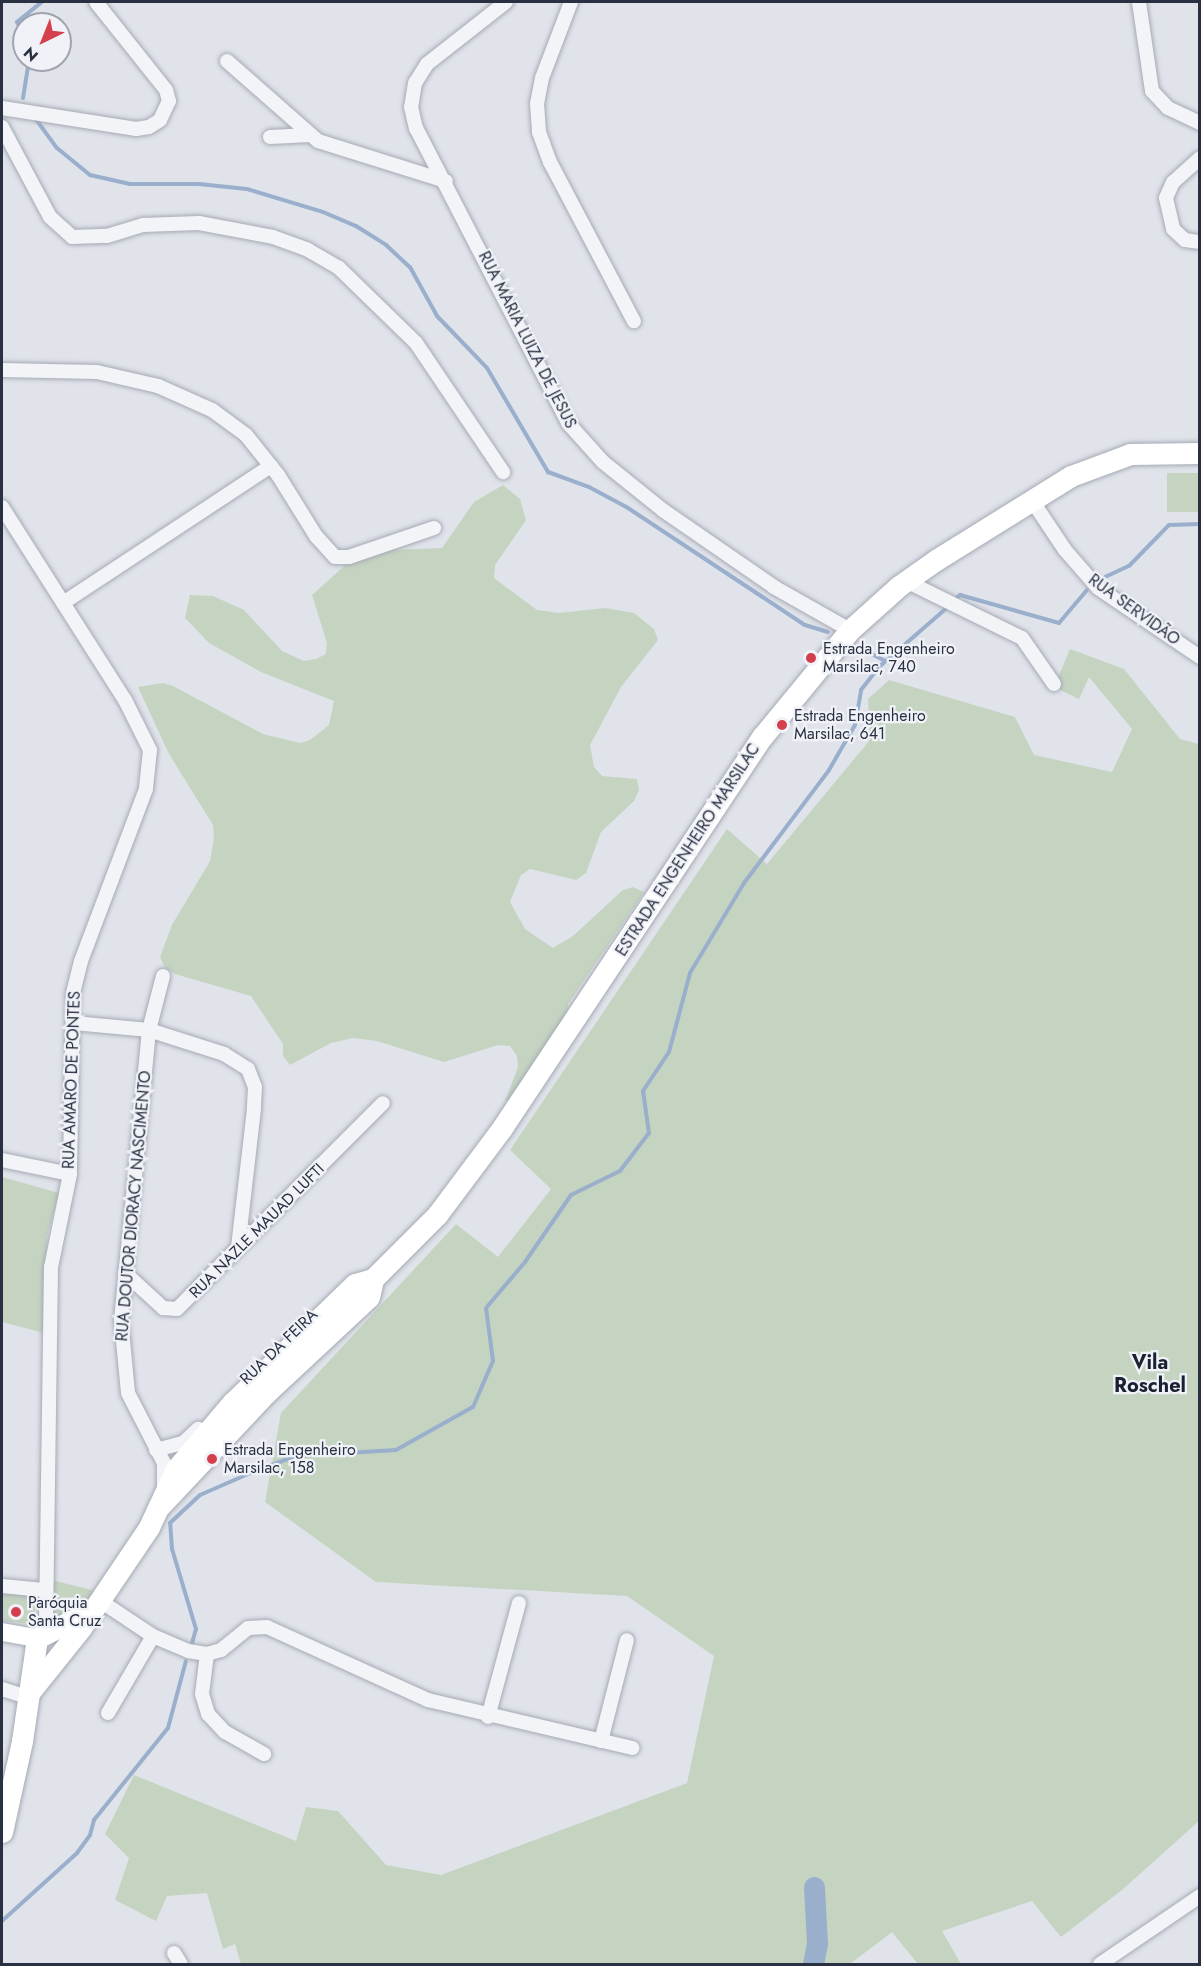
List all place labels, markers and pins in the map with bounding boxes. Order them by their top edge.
place label: Estrada Engenheiro Marsilac, 740 [823,639,955,677]
marker: Estrada Engenheiro Marsilac, 740 [804,651,818,665]
place label: Estrada Engenheiro Marsilac, 641 [794,706,926,744]
marker: Estrada Engenheiro Marsilac, 641 [775,718,789,732]
place label: Estrada Engenheiro Marsilac, 158 [224,1440,356,1478]
marker: Estrada Engenheiro Marsilac, 158 [205,1452,219,1466]
place label: Paróquia Santa Cruz [28,1593,101,1631]
marker: Paróquia Santa Cruz [9,1605,23,1619]

